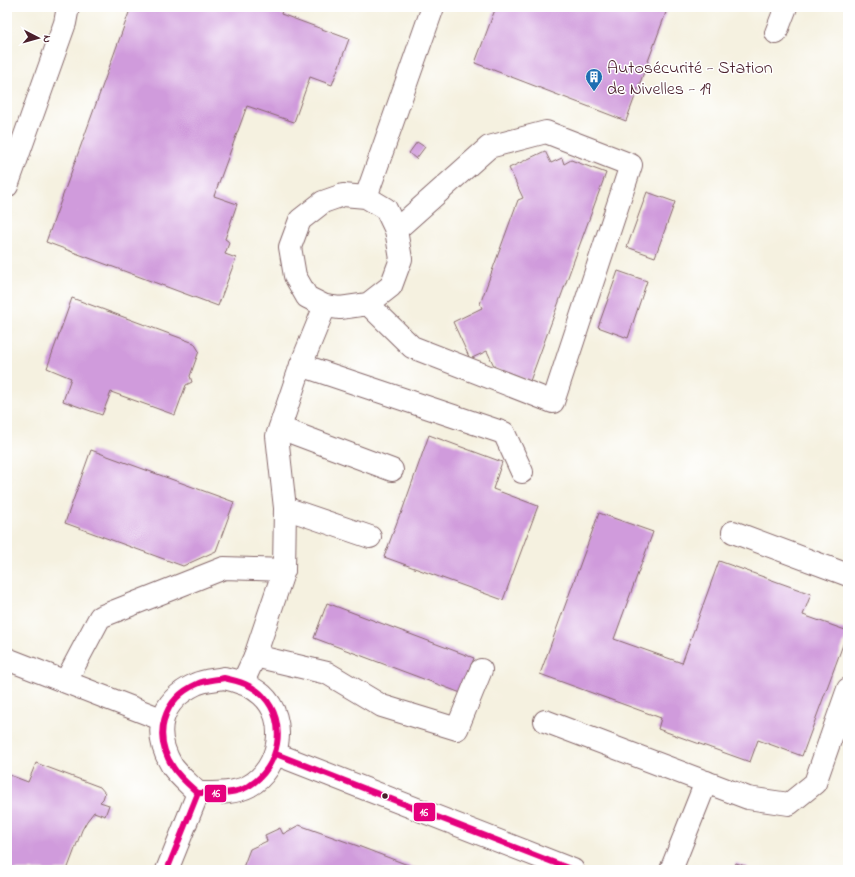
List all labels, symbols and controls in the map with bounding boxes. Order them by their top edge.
north arrow [18,18,58,58]
text: N [39,34,55,43]
place label: Autosécurité - Station de Nivelles - 19 [607,56,773,103]
building icon: Autosécurité - Station de Nivelles - 19 [584,67,604,92]
line badge: 16 [204,784,227,803]
text: 16 [212,786,220,802]
unlabelled marker [380,791,390,801]
line badge: 16 [413,802,436,822]
text: 16 [420,805,428,821]

